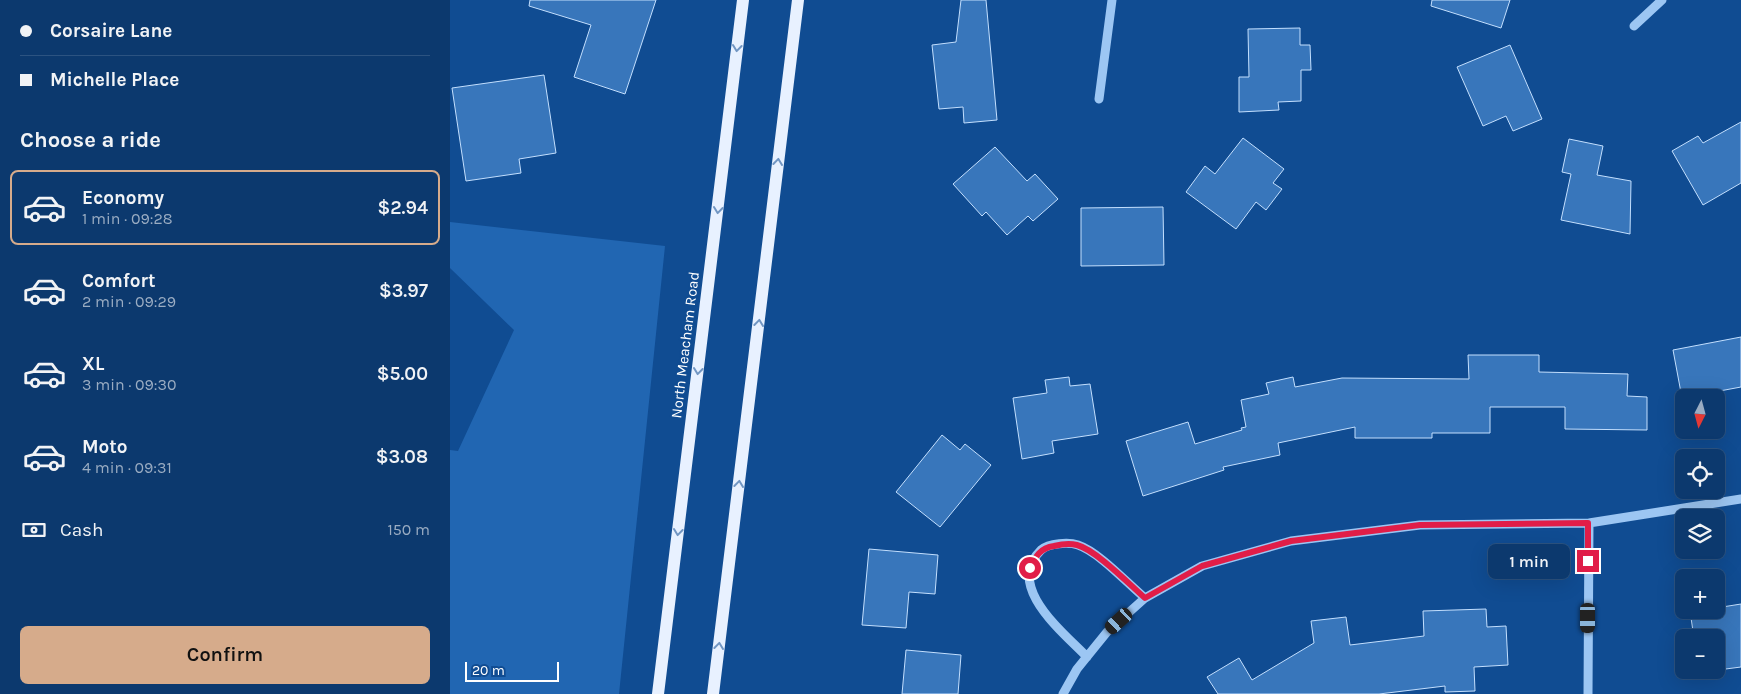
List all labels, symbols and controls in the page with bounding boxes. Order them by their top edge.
text: Corsaire Lane [50,20,172,42]
one-way arrow [732,45,743,53]
text: Michelle Place [50,69,179,91]
text: Choose a ride [20,127,161,153]
one-way arrow [772,157,783,165]
icon: car [22,185,67,230]
text: Economy [82,187,164,209]
text: $2.94 [377,197,428,219]
one-way arrow [713,205,723,214]
text: 1 min · 09:28 [82,209,173,228]
icon: car [22,268,67,313]
text: Comfort [82,270,156,292]
street label: North Meacham Road [667,270,703,420]
text: $3.97 [379,280,428,302]
text: 2 min · 09:29 [82,292,176,311]
one-way arrow [753,319,764,327]
icon: car [22,351,67,396]
text: XL [82,353,104,375]
text: $5.00 [377,363,428,385]
one-way arrow [693,367,704,375]
text: 3 min · 09:30 [82,375,177,394]
north arrow [1675,389,1725,439]
map controls [1675,389,1725,679]
icon: car [22,434,67,479]
text: Moto [82,436,128,458]
text: $3.08 [376,446,428,468]
button: locate [1675,449,1725,499]
text: 4 min · 09:31 [82,458,172,477]
one-way arrow [733,480,744,488]
button: layers [1675,509,1725,559]
icon: cash [20,516,48,544]
text: Cash [60,519,104,541]
text: 150 m [387,520,430,539]
one-way arrow [673,529,684,537]
callout: 1 min [1488,544,1570,578]
route end [1577,550,1599,572]
text: 1 min [1509,552,1549,571]
route start [1019,557,1041,579]
button: + [1675,569,1725,619]
car [1580,603,1595,633]
car [1102,605,1135,637]
button: Confirm [20,626,430,684]
button: − [1675,629,1725,679]
one-way arrow [713,641,724,649]
scale bar [465,659,559,682]
text: 20 m [472,662,505,679]

